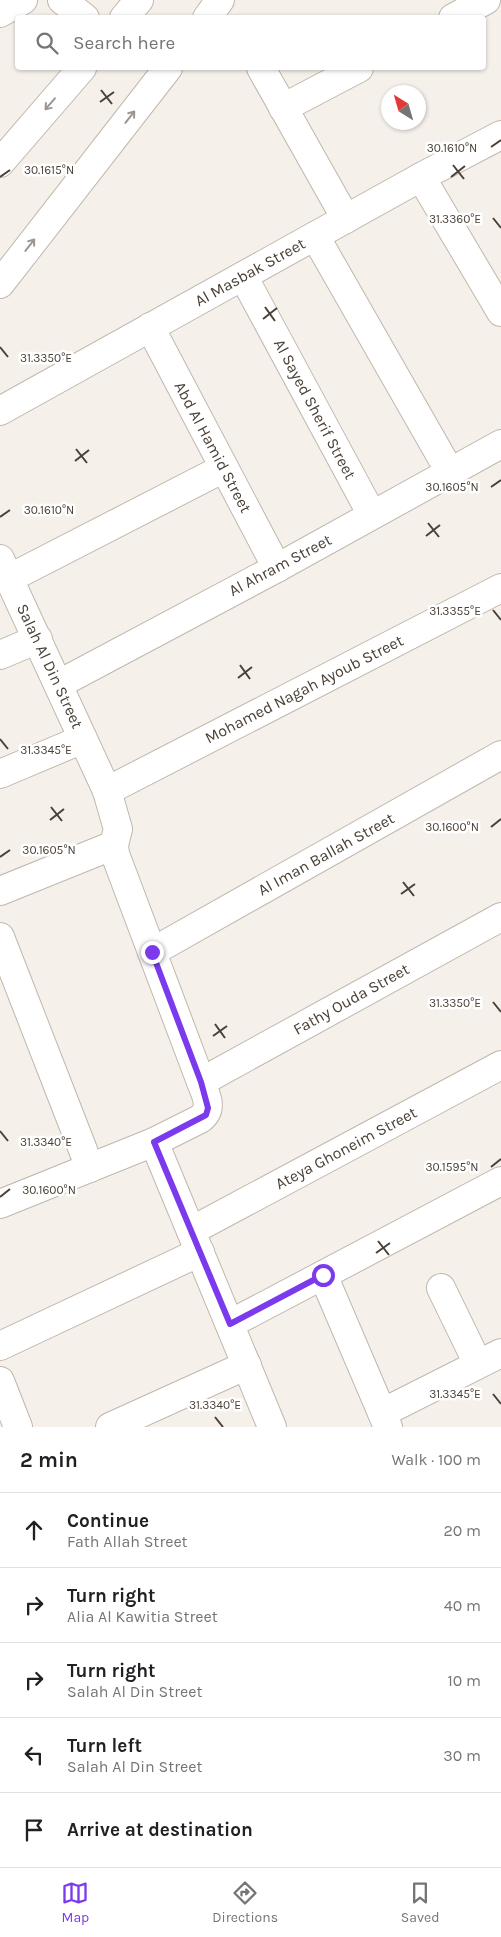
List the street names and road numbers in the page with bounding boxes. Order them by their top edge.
street label: Al Masbak Street [191,234,309,310]
street label: Al Sayed Sherif Street [270,336,360,482]
street label: Abd Al Hamid Street [170,378,256,516]
street label: Al Ahram Street [225,530,335,600]
street label: Salah Al Din Street [13,601,87,731]
street label: Mohamed Nagah Ayoub Street [202,631,406,747]
street label: Al Iman Ballah Street [254,809,398,899]
street label: Fathy Ouda Street [290,959,412,1039]
street label: Ateya Ghoneim Street [272,1103,420,1193]

